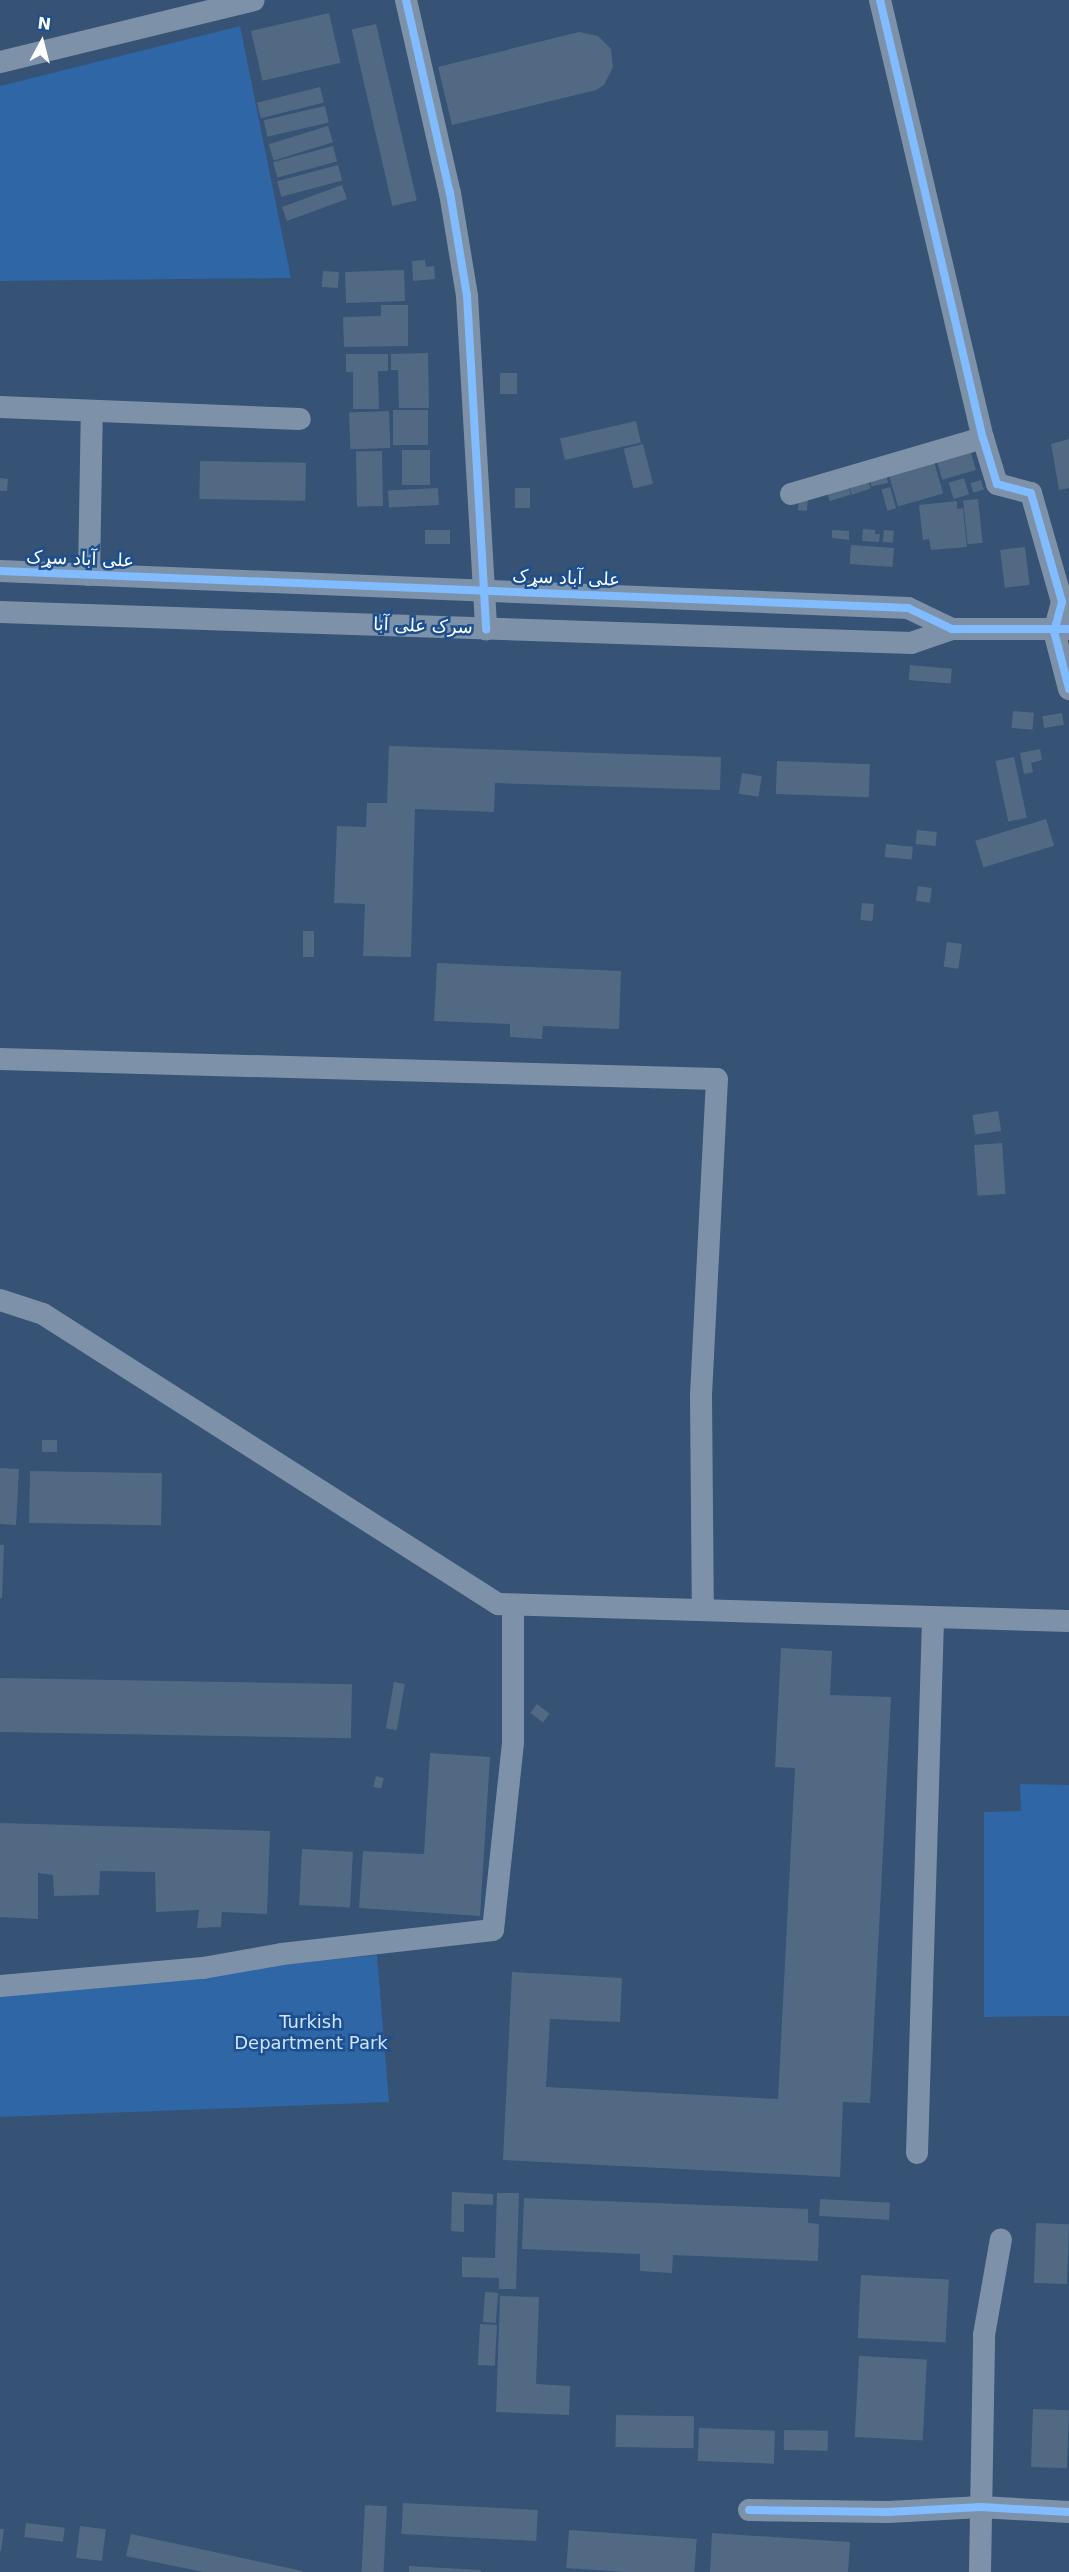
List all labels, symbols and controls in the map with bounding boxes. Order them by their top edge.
north arrow [12,12,72,72]
text: N [36,13,52,34]
street label: علی آباد سړک [26,546,134,572]
street label: علی آباد سړک [512,565,620,591]
street label: سرک علی آبا [373,613,473,639]
park label: Turkish Department Park [234,2012,388,2054]

